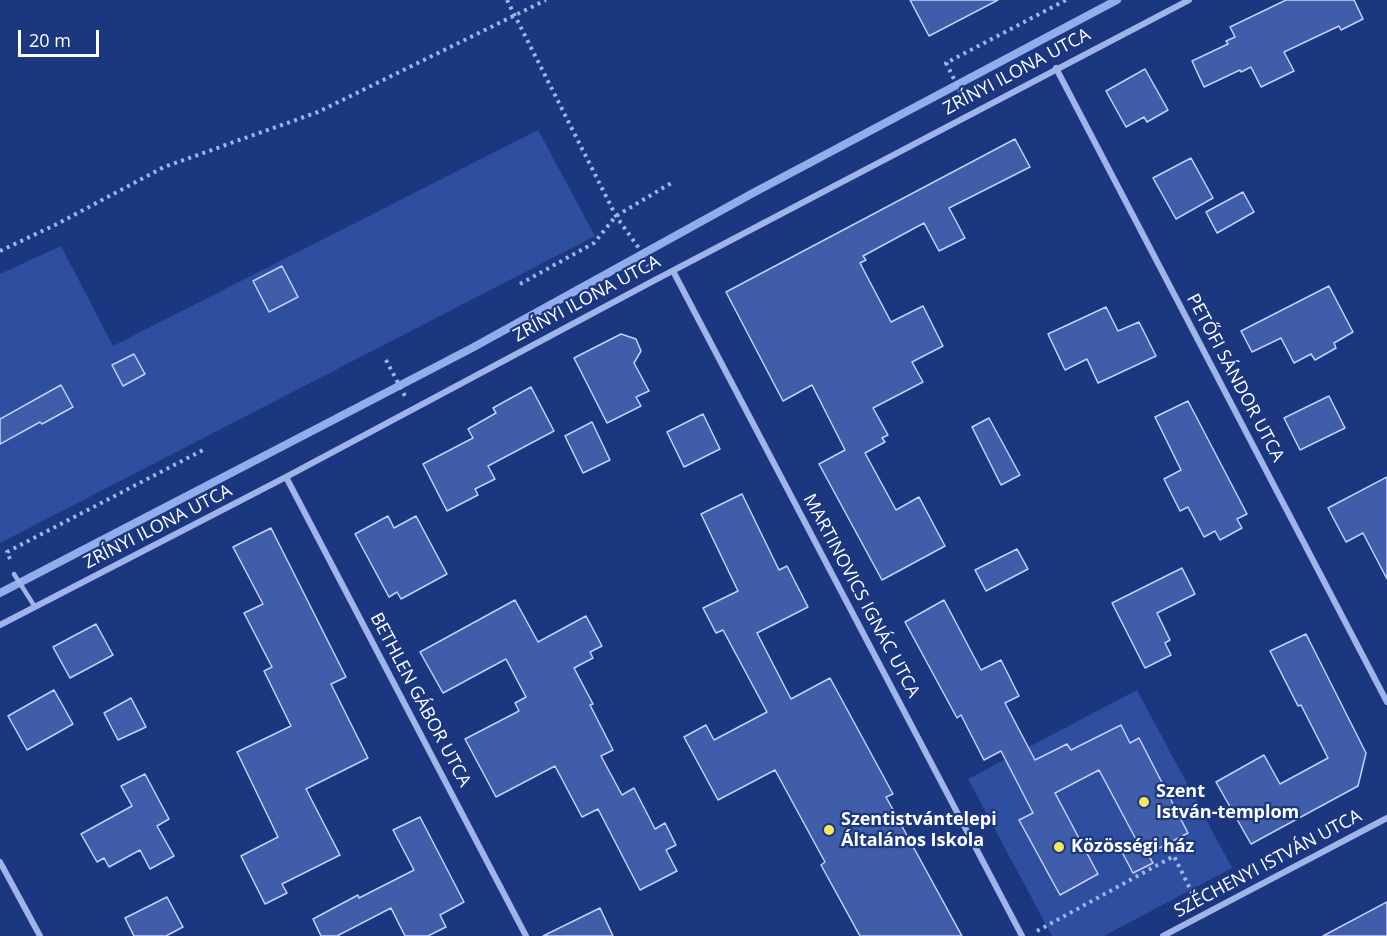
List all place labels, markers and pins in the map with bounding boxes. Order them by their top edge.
place label: Szent István-templom [1156,781,1299,824]
marker: Szent István-templom [1137,795,1151,809]
place label: Szentistvántelepi Általános Iskola [841,809,997,852]
marker: Szentistvántelepi Általános Iskola [822,823,836,837]
place label: Közösségi ház [1071,836,1194,858]
marker: Közösségi ház [1052,840,1066,854]

